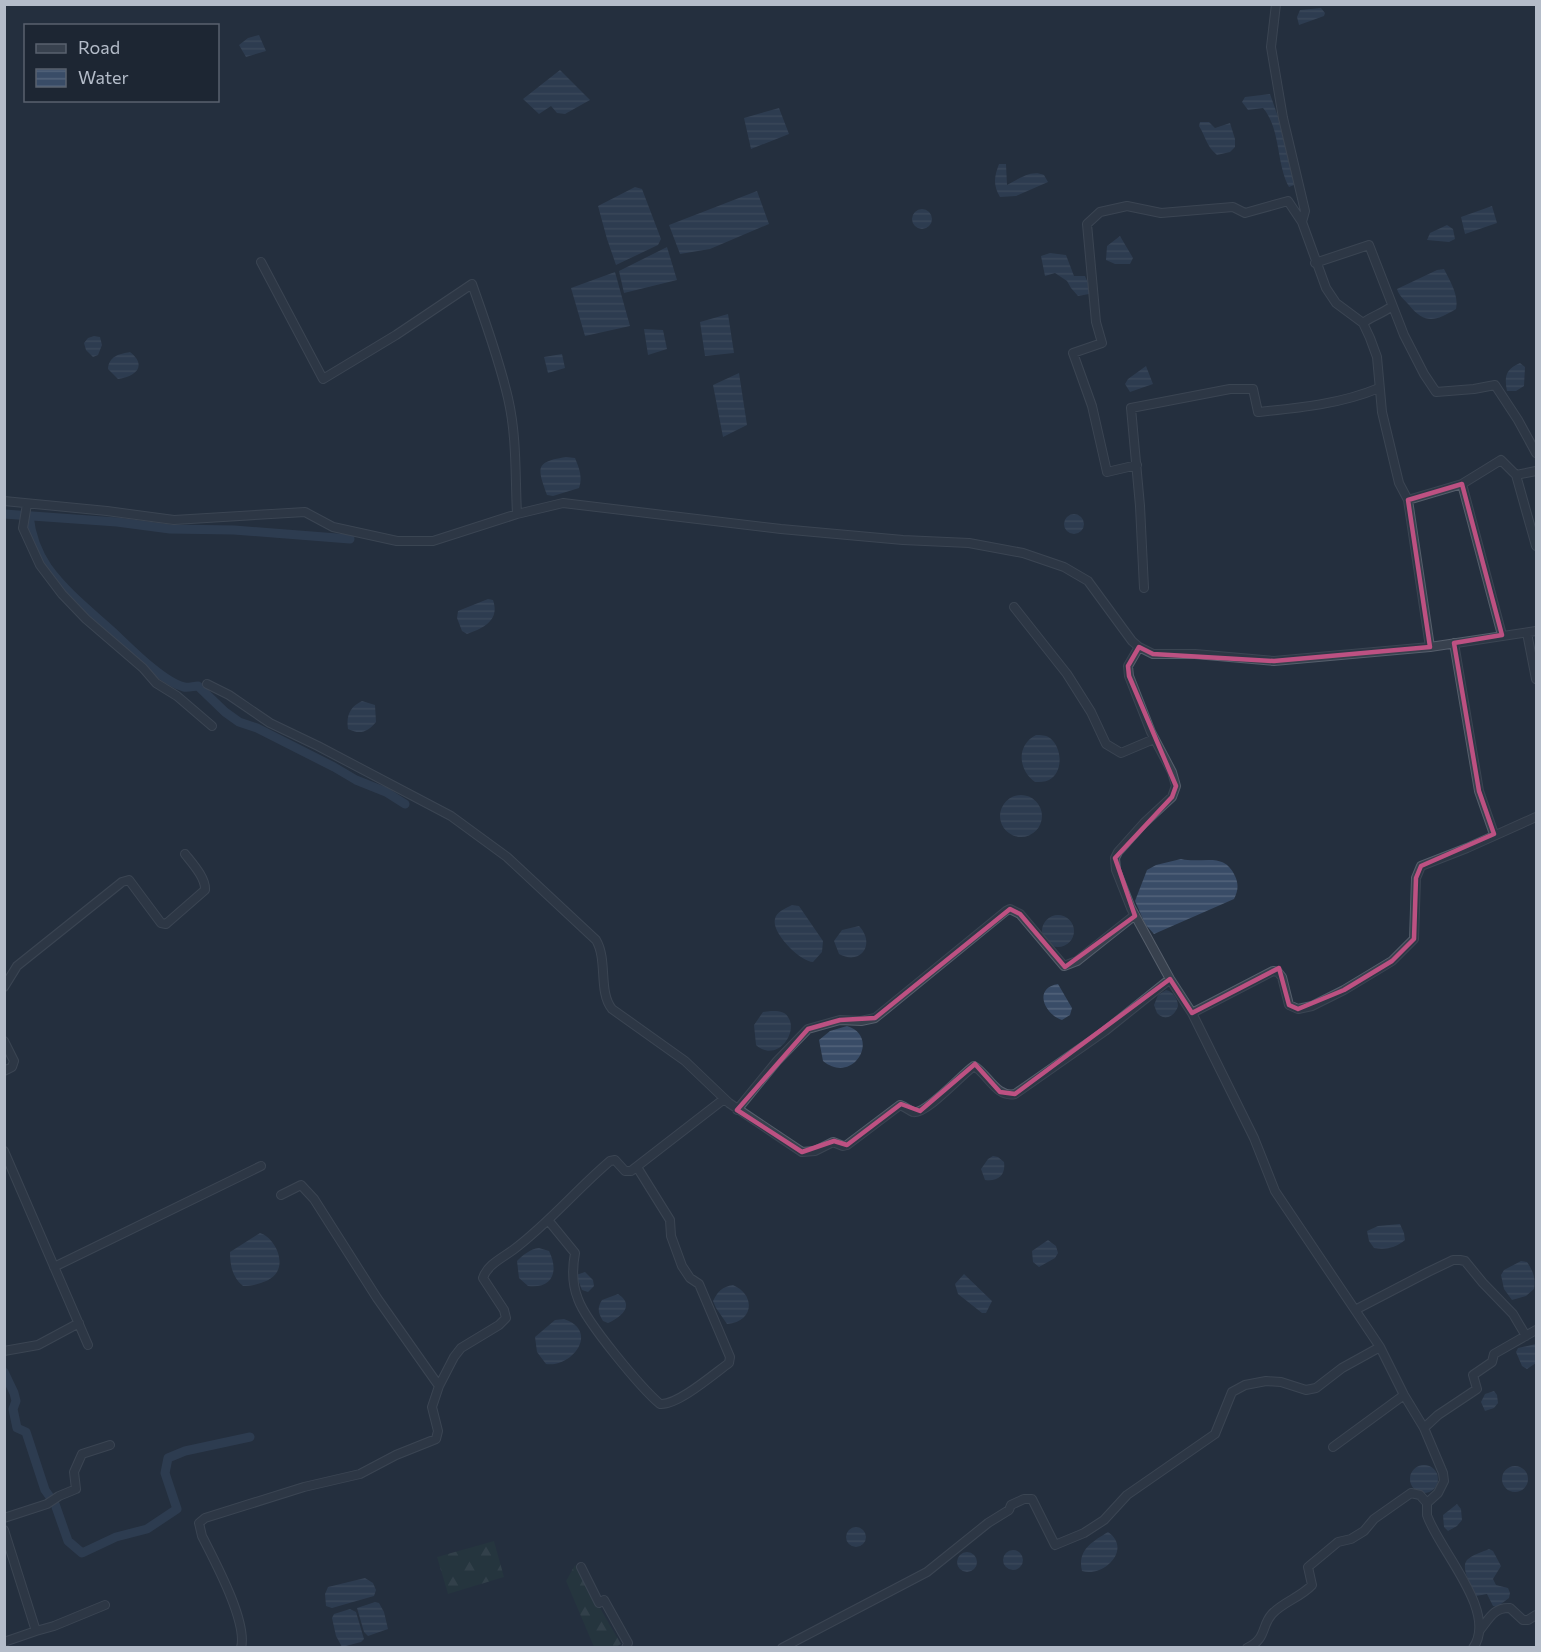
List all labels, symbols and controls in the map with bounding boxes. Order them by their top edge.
legend [24,24,219,102]
text: Road [78,36,120,58]
text: Water [78,66,129,88]

